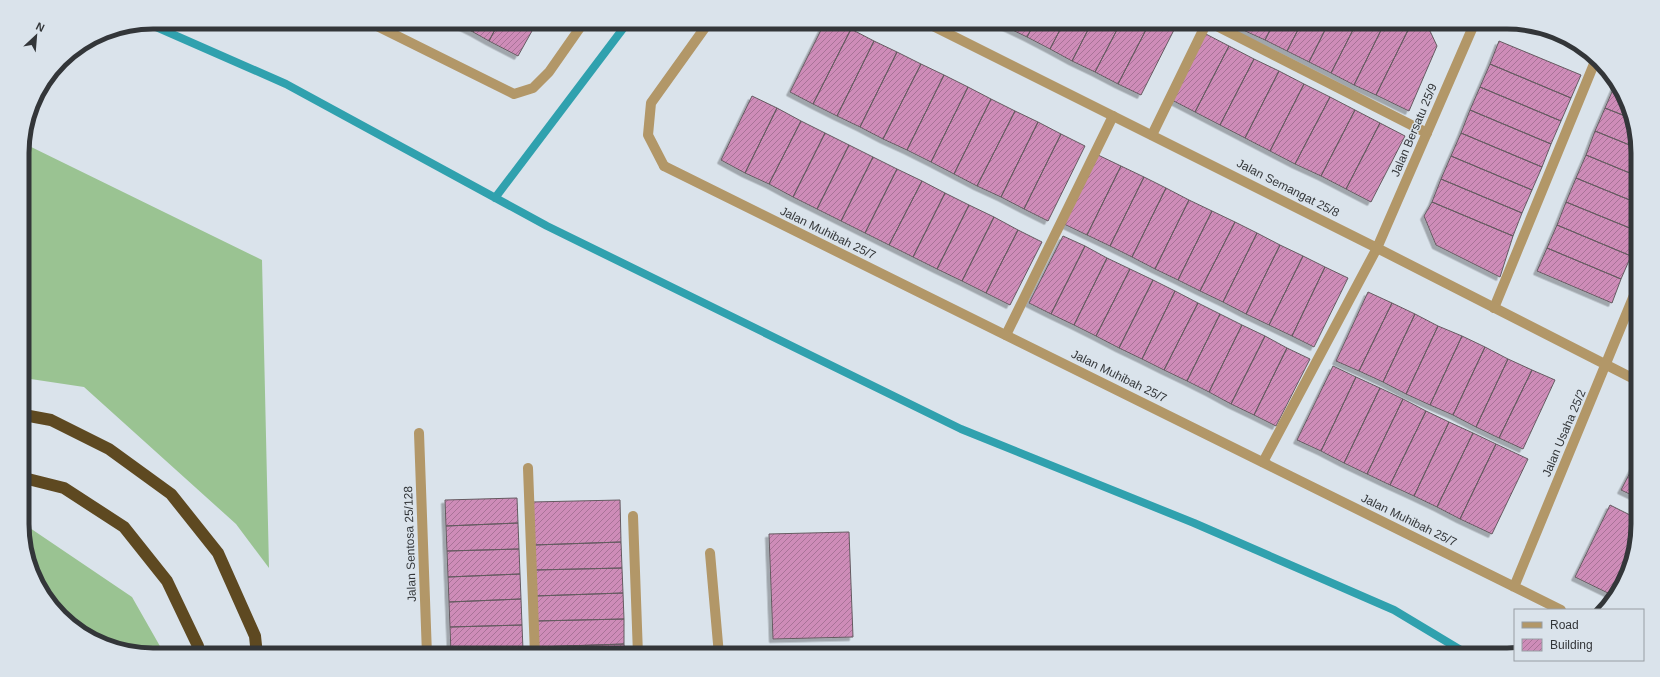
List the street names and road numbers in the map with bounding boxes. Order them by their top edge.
street label: Jalan Bersatu 25/9 [1388,81,1440,179]
street label: Jalan Semangat 25/8 [1234,156,1342,220]
street label: Jalan Muhibah 25/7 [778,204,878,262]
street label: Jalan Muhibah 25/7 [1069,347,1169,405]
street label: Jalan Usaha 25/2 [1539,387,1589,479]
street label: Jalan Sentosa 25/128 [401,485,419,602]
street label: Jalan Muhibah 25/7 [1359,491,1459,549]

